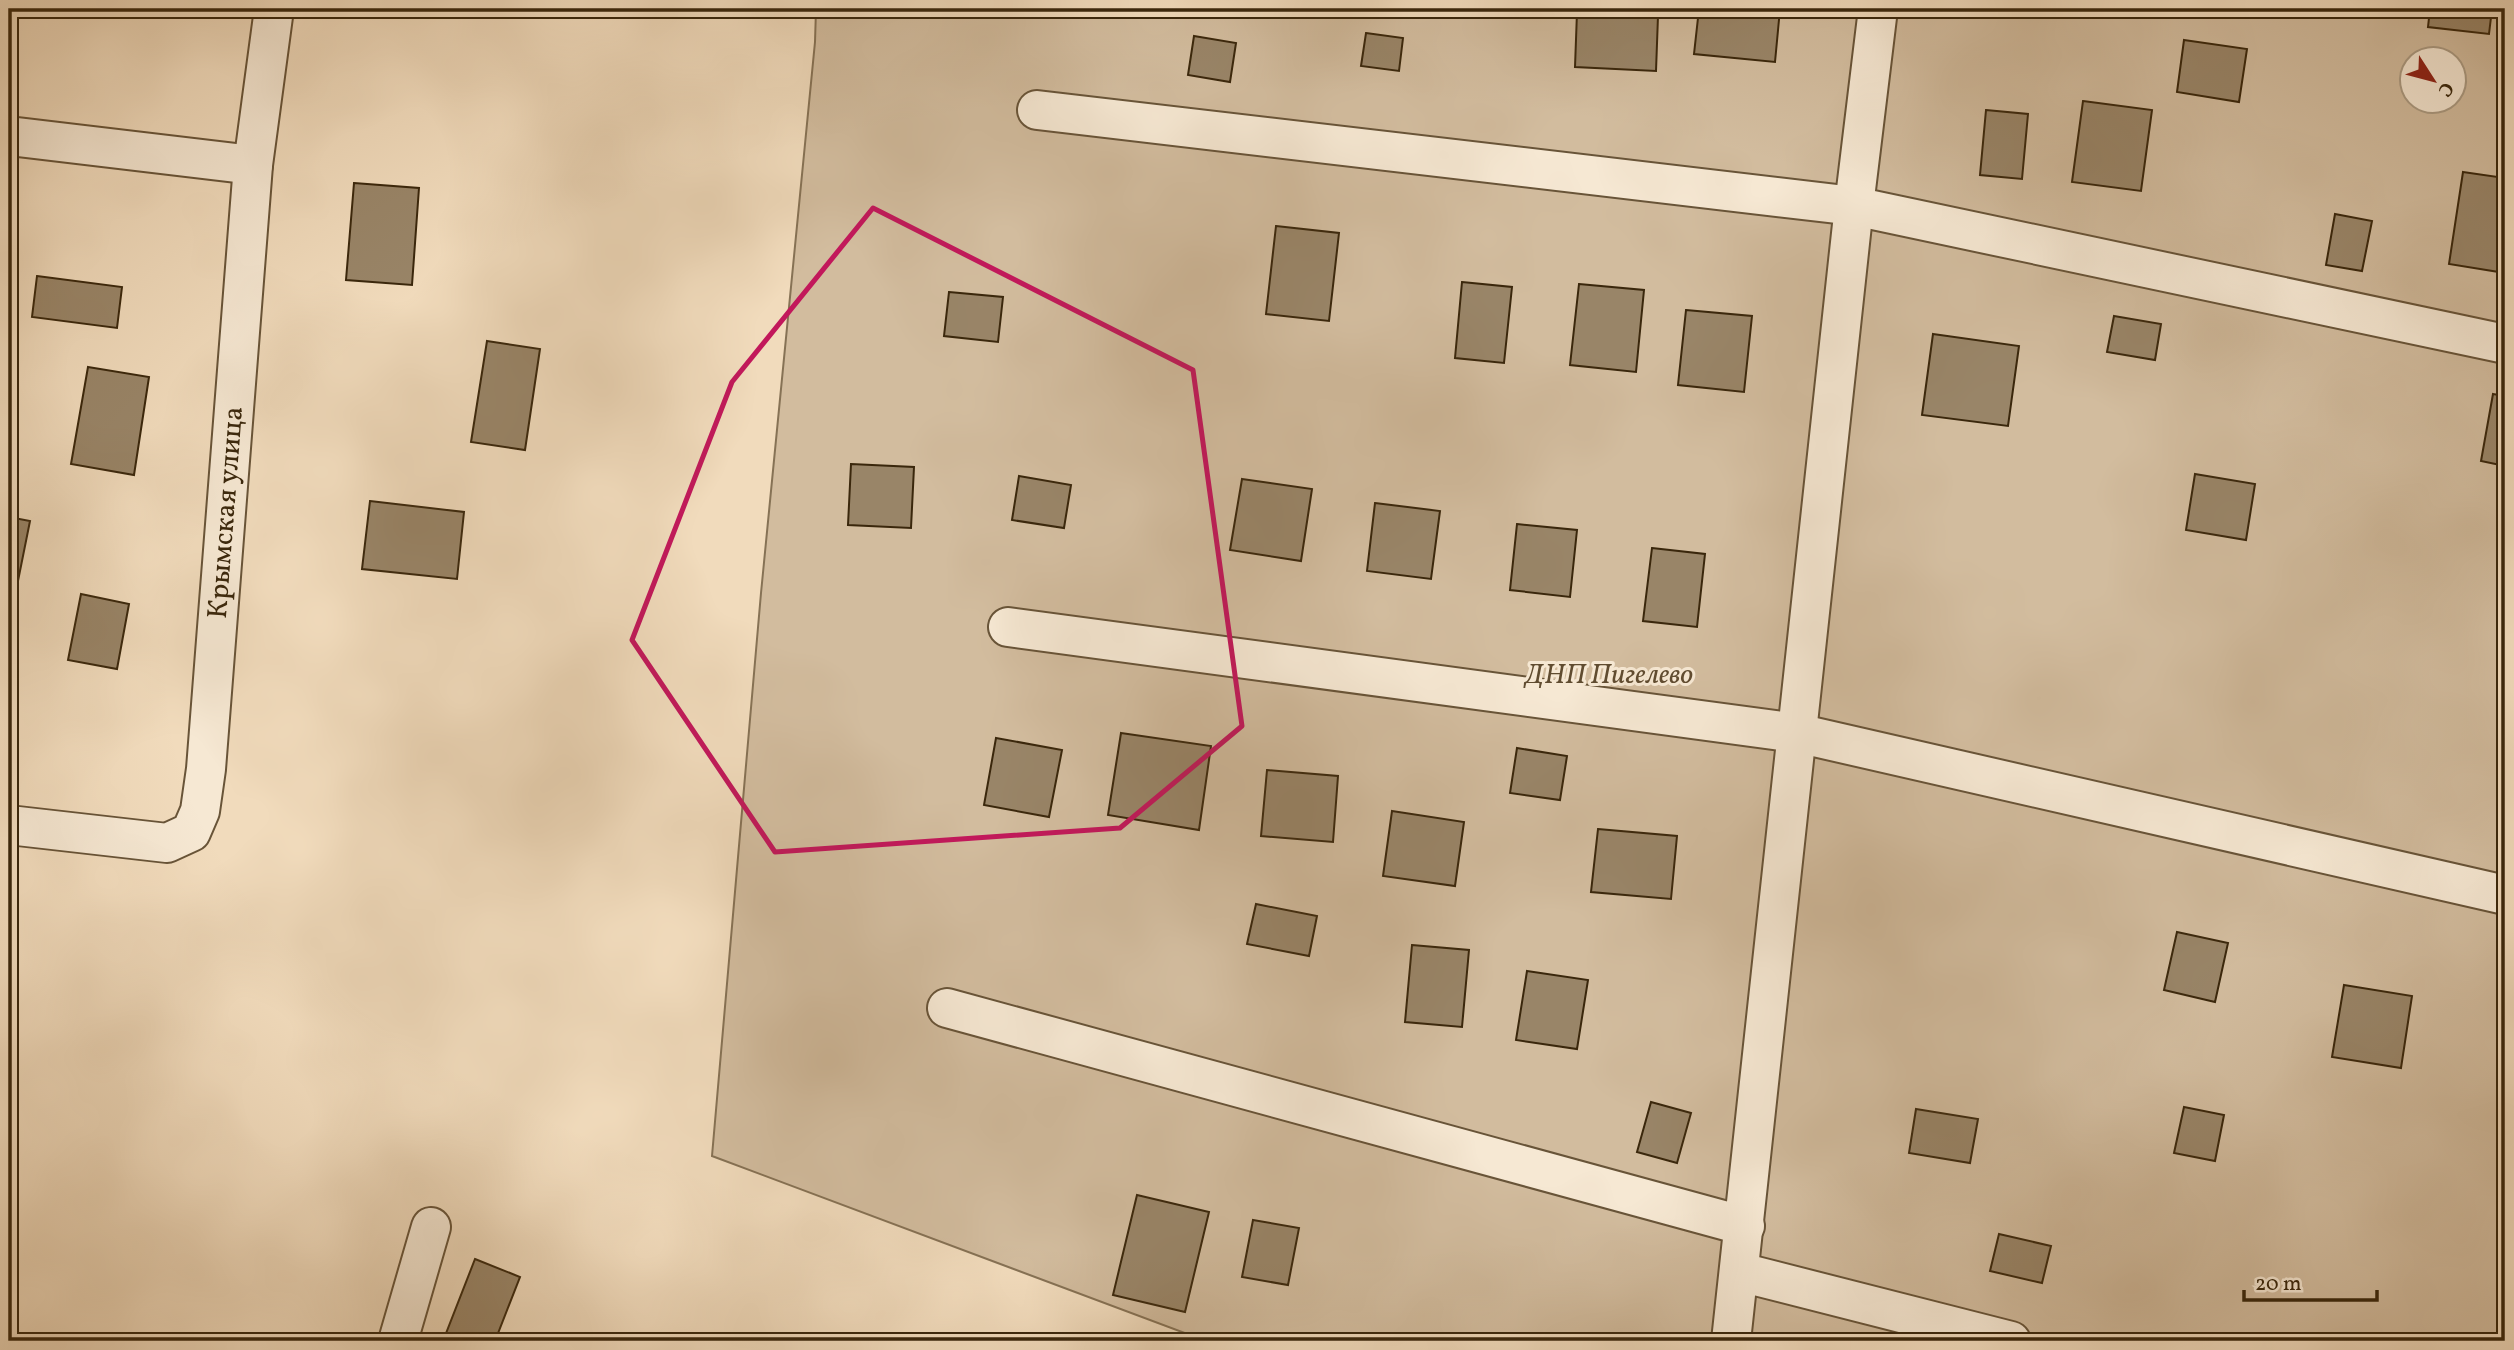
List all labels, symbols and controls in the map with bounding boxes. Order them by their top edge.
north arrow [2398,46,2468,116]
text: С [2431,76,2459,101]
street label: Крымская улица [198,405,254,620]
park label: ДНП Пигелево [1523,656,1693,695]
scale bar [2244,1259,2378,1303]
text: 20 m [2255,1270,2301,1299]

